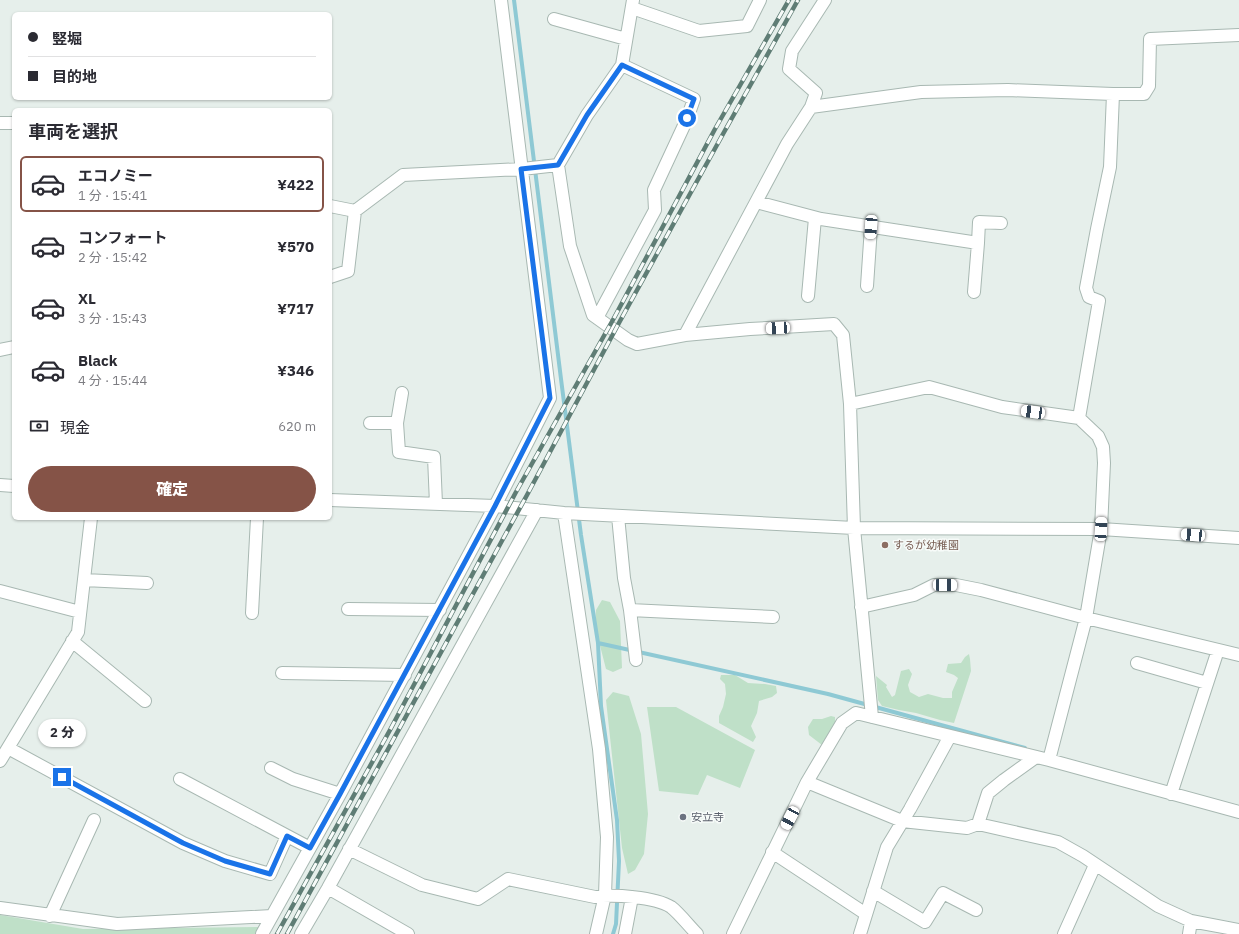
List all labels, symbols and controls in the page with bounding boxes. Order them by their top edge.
text: 竪堀 [52,29,82,48]
text: 目的地 [52,67,97,86]
route start [678,109,696,127]
text: 車両を選択 [28,120,118,143]
icon: car [30,166,66,202]
text: エコノミー [78,166,153,185]
text: ¥422 [277,175,314,194]
text: 1 分 · 15:41 [78,187,147,204]
car [864,215,878,239]
icon: car [30,228,66,264]
text: コンフォート [78,228,168,247]
text: ¥570 [277,237,314,256]
text: 2 分 · 15:42 [78,249,147,266]
text: XL [78,289,96,308]
icon: car [30,290,66,326]
text: ¥717 [277,299,314,318]
text: 3 分 · 15:43 [78,310,147,327]
car [766,321,790,335]
text: Black [78,351,118,370]
icon: car [30,352,66,388]
text: ¥346 [277,361,314,380]
text: 4 分 · 15:44 [78,372,147,389]
car [1020,404,1046,420]
icon: cash [28,415,50,437]
text: 現金 [60,418,90,437]
text: 620 m [278,418,316,435]
button: 確定 [28,466,316,512]
car [1094,517,1108,541]
car [1181,528,1205,542]
place label: するが幼稚園 [893,538,959,552]
marker: するが幼稚園 [880,540,890,550]
car [933,579,957,591]
callout: 2 分 [38,719,86,747]
text: 2 分 [50,724,74,741]
route end [53,768,71,786]
car [779,805,801,831]
place label: 安立寺 [691,810,724,824]
marker: 安立寺 [678,812,688,822]

